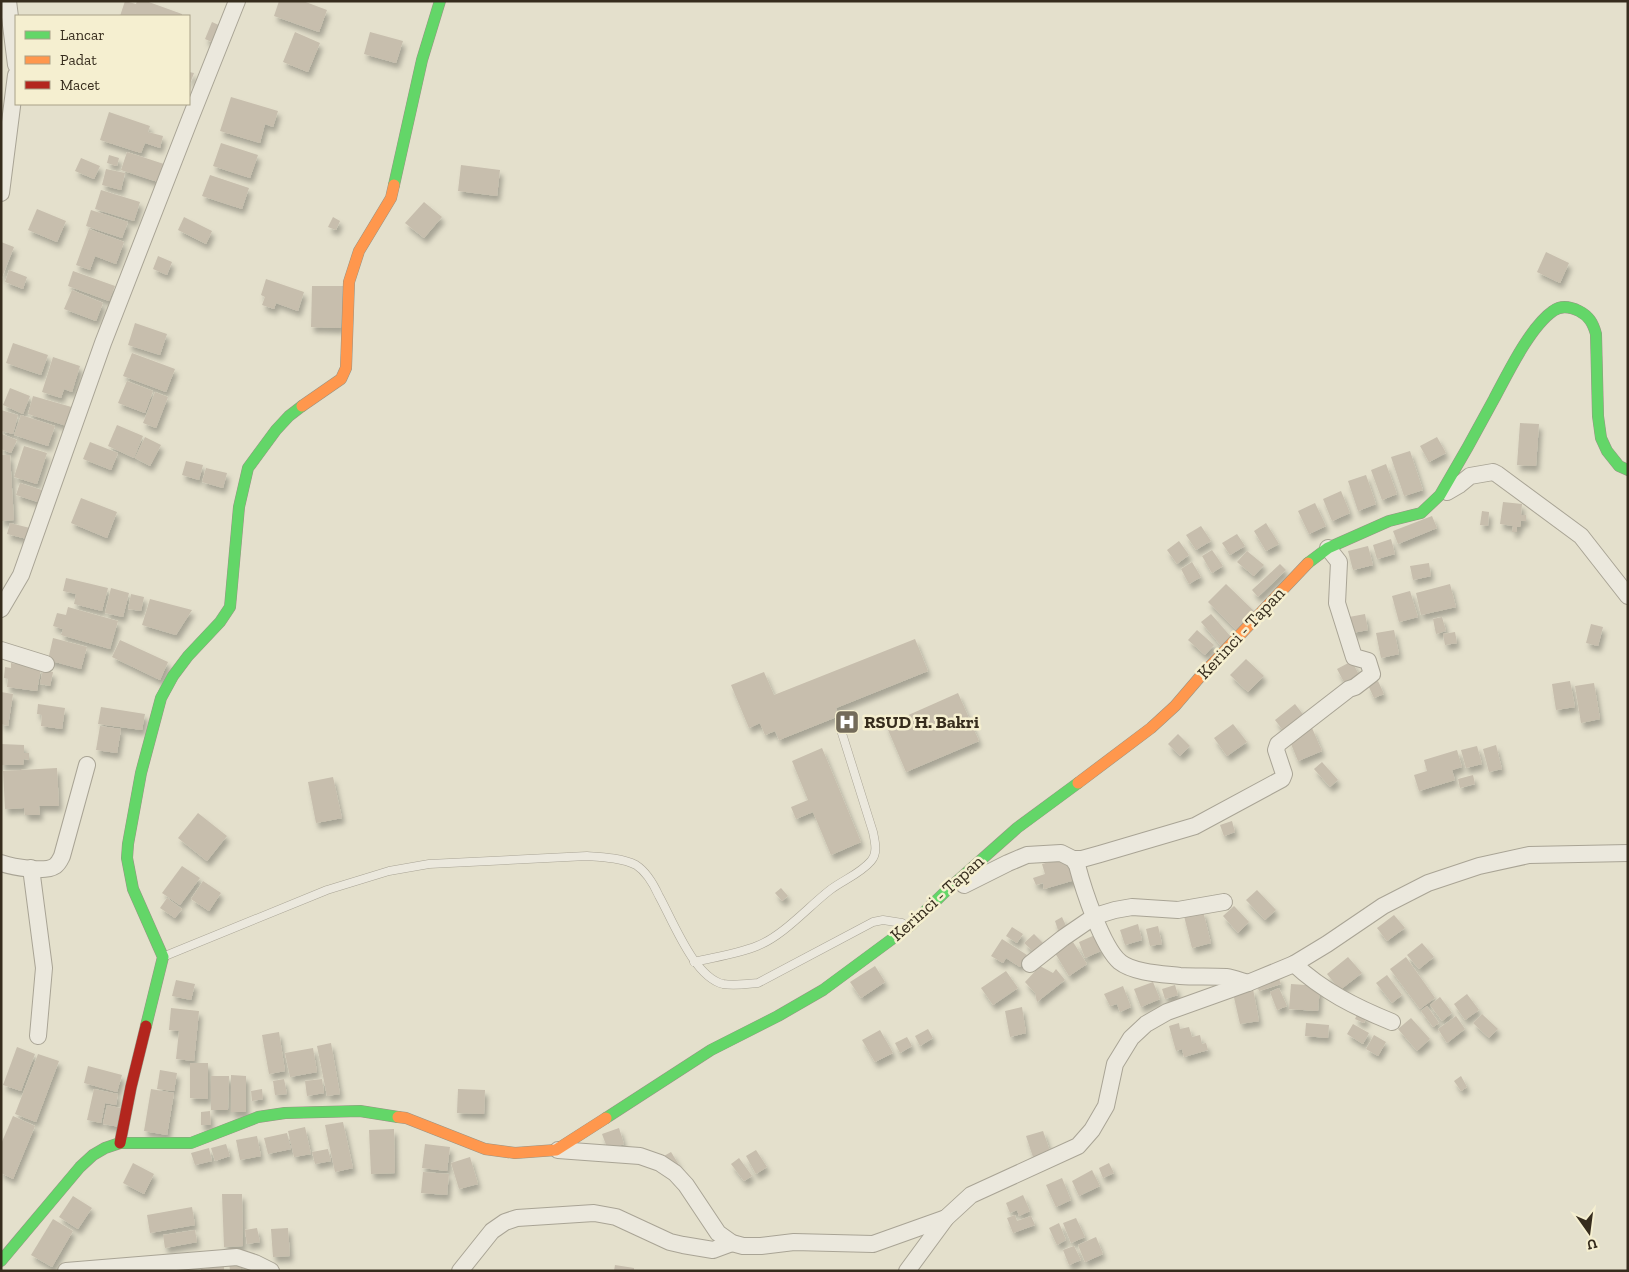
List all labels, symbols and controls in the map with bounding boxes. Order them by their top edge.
legend [15,15,190,105]
text: Lancar [60,26,105,44]
text: Padat [60,51,97,69]
text: Macet [60,76,100,94]
street label: Kerinci - Tapan [1193,582,1290,684]
hospital icon: RSUD H. Bakri [834,709,860,735]
place label: RSUD H. Bakri [864,711,980,733]
street label: Kerinci - Tapan [886,850,989,946]
north arrow [1564,1207,1614,1257]
text: U [1585,1235,1599,1254]

